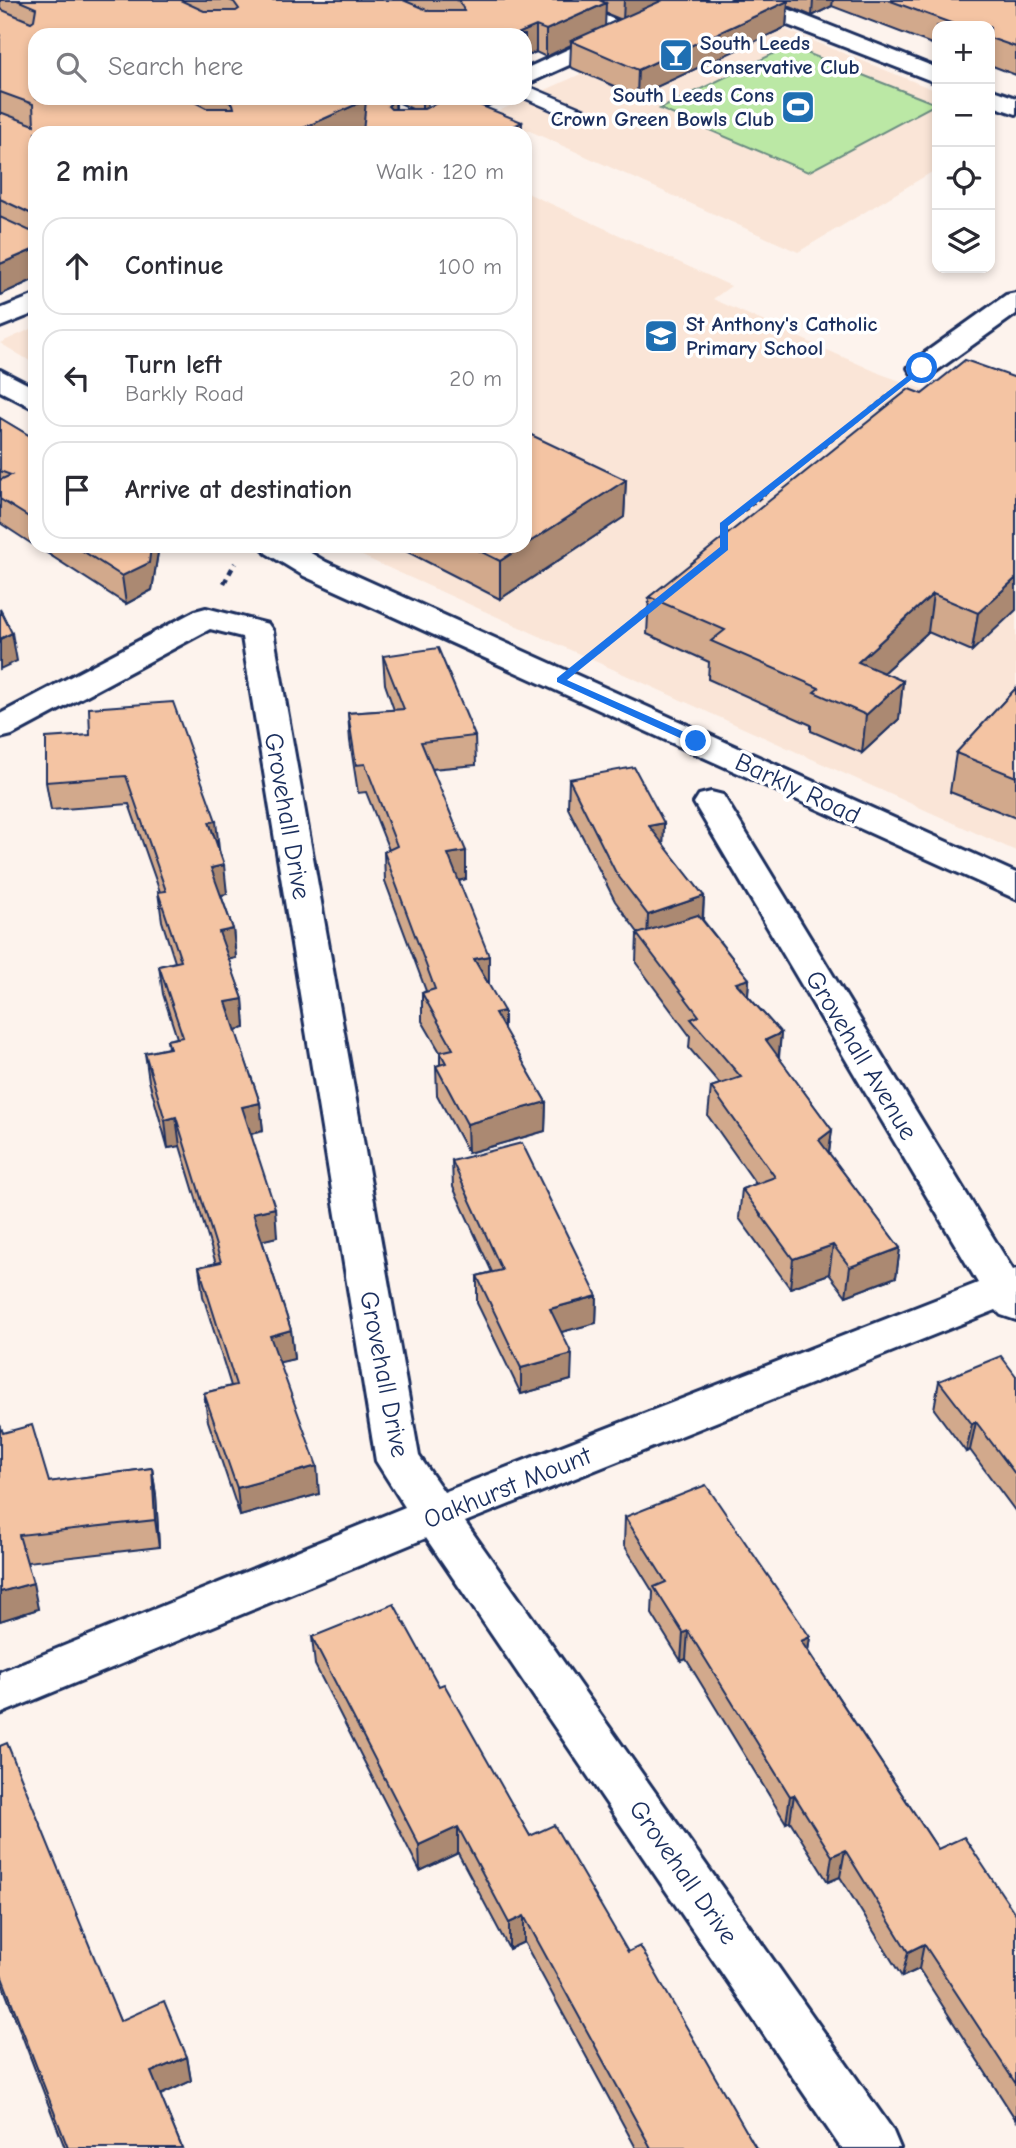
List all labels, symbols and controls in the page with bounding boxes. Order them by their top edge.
map controls [932,21,995,273]
button: + [932,21,995,84]
search box [28,28,532,105]
place label: South Leeds Conservative Club [700,31,860,79]
bar icon: South Leeds Conservative Club [657,36,695,74]
icon: search [52,48,90,86]
text: Search here [108,52,243,82]
place label: South Leeds Cons Crown Green Bowls Club [551,83,774,131]
button: − [932,84,995,147]
sports icon: South Leeds Cons Crown Green Bowls Club [779,88,817,126]
button: locate [932,147,995,210]
text: 2 min [56,154,129,189]
text: Walk · 120 m [376,158,504,185]
button: layers [932,210,995,273]
icon: ahead [58,247,96,285]
text: Continue [125,251,223,281]
text: 100 m [438,253,502,280]
place label: St Anthony's Catholic Primary School [686,312,878,360]
school or university icon: St Anthony's Catholic Primary School [642,317,680,355]
text: Turn left [125,350,222,380]
route start [906,352,937,383]
icon: left [58,359,96,397]
text: 20 m [449,365,502,392]
text: Barkly Road [125,380,244,407]
icon: arrive [58,471,96,509]
text: Arrive at destination [125,475,352,505]
route end [680,725,711,756]
street label: Grovehall Drive [258,730,316,902]
street label: Barkly Road [730,747,865,831]
street label: Grovehall Avenue [799,966,923,1146]
street label: Grovehall Drive [353,1289,415,1460]
street label: Oakhurst Mount [419,1440,597,1535]
street label: Grovehall Drive [623,1795,744,1950]

